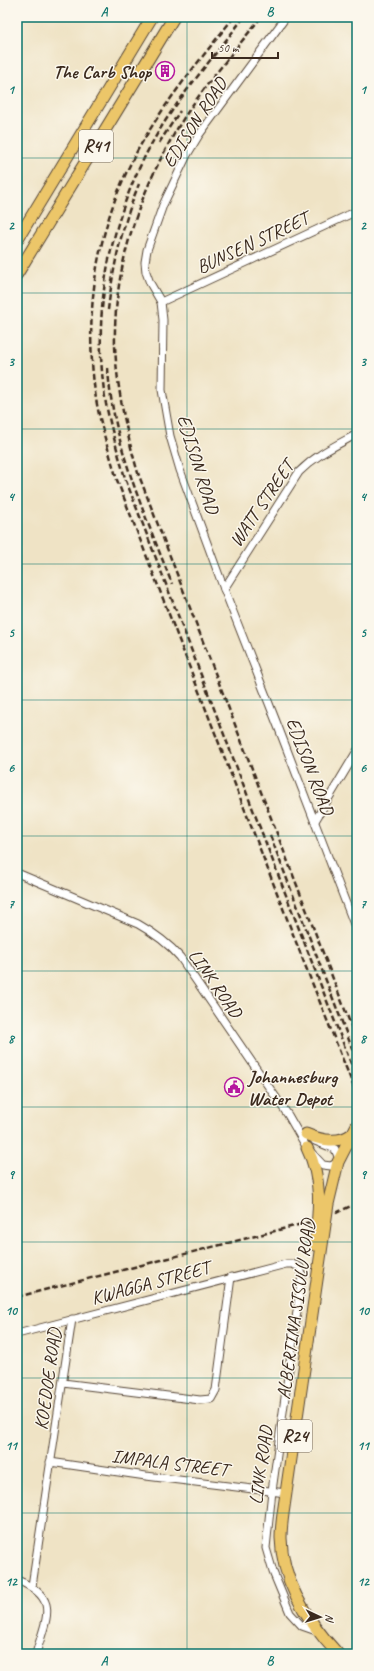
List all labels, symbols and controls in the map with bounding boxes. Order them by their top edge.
text: A [101,4,109,20]
text: B [267,4,275,20]
scale bar [212,34,278,60]
text: 50 m [218,40,240,56]
place label: The Carb Shop [53,60,153,84]
building icon: The Carb Shop [154,60,176,82]
street label: EDISON ROAD [157,71,234,172]
text: 1 [8,82,16,98]
text: 1 [360,82,368,98]
road number: R41 [79,130,113,162]
street label: BUNSEN STREET [193,204,317,279]
text: 2 [8,218,15,234]
text: 2 [360,218,367,234]
text: 3 [8,354,15,370]
text: 3 [360,354,367,370]
street label: EDISON ROAD [172,412,225,519]
street label: WATT STREET [224,452,302,551]
text: 4 [8,489,16,505]
text: 4 [360,489,368,505]
text: 5 [8,625,15,641]
text: 5 [360,625,367,641]
street label: EDISON ROAD [281,714,340,820]
text: 6 [8,760,15,776]
text: 6 [360,760,367,776]
text: 7 [8,896,15,912]
text: 7 [360,896,367,912]
street label: LINK ROAD [183,944,249,1024]
text: 8 [8,1031,16,1047]
text: 8 [360,1031,368,1047]
place label: Johannesburg Water Depot [246,1065,339,1111]
public building icon: Johannesburg Water Depot [223,1076,245,1098]
text: 9 [8,1167,15,1183]
text: 9 [360,1167,367,1183]
street label: ALBERTINA SISULU ROAD [271,1216,321,1401]
street label: KWAGGA STREET [89,1254,217,1310]
text: 10 [5,1303,18,1319]
text: 10 [357,1303,370,1319]
street label: KOEDOE ROAD [29,1325,67,1431]
road number: R24 [278,1420,312,1452]
street label: LINK ROAD [244,1423,279,1506]
text: 11 [5,1438,19,1454]
text: 11 [357,1438,371,1454]
street label: IMPALA STREET [110,1444,234,1483]
text: 12 [5,1574,18,1590]
text: 12 [357,1574,370,1590]
north arrow [300,1597,340,1637]
text: N [323,1614,337,1624]
text: A [101,1653,109,1669]
text: B [267,1653,275,1669]

